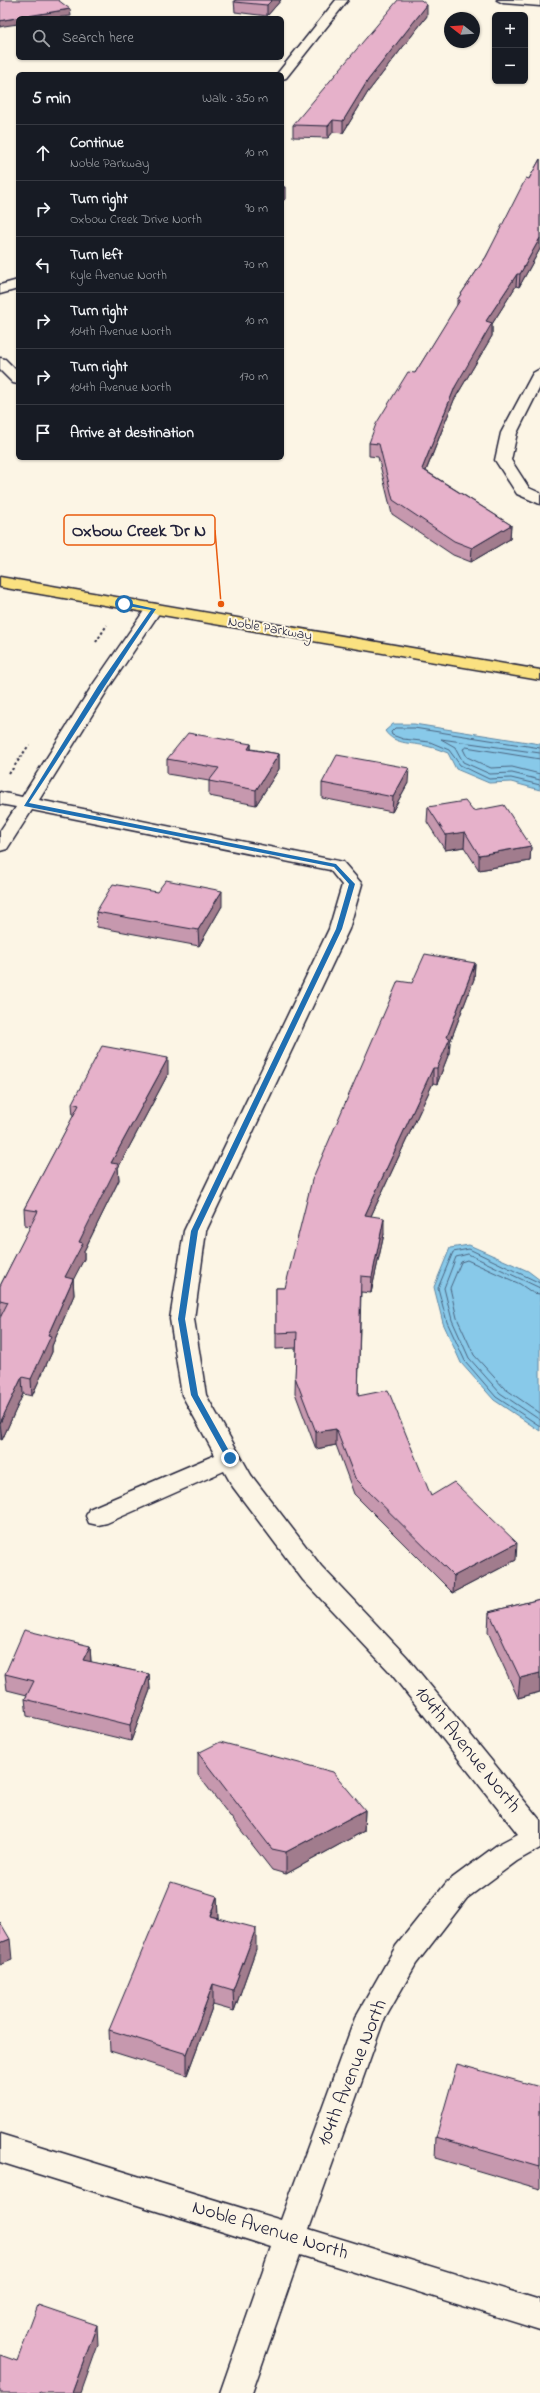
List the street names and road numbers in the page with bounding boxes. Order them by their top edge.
street label: Noble Parkway [226,611,314,648]
street label: 104th Avenue North [407,1680,527,1820]
street label: 104th Avenue North [310,1995,396,2151]
street label: Noble Avenue North [188,2193,352,2269]

